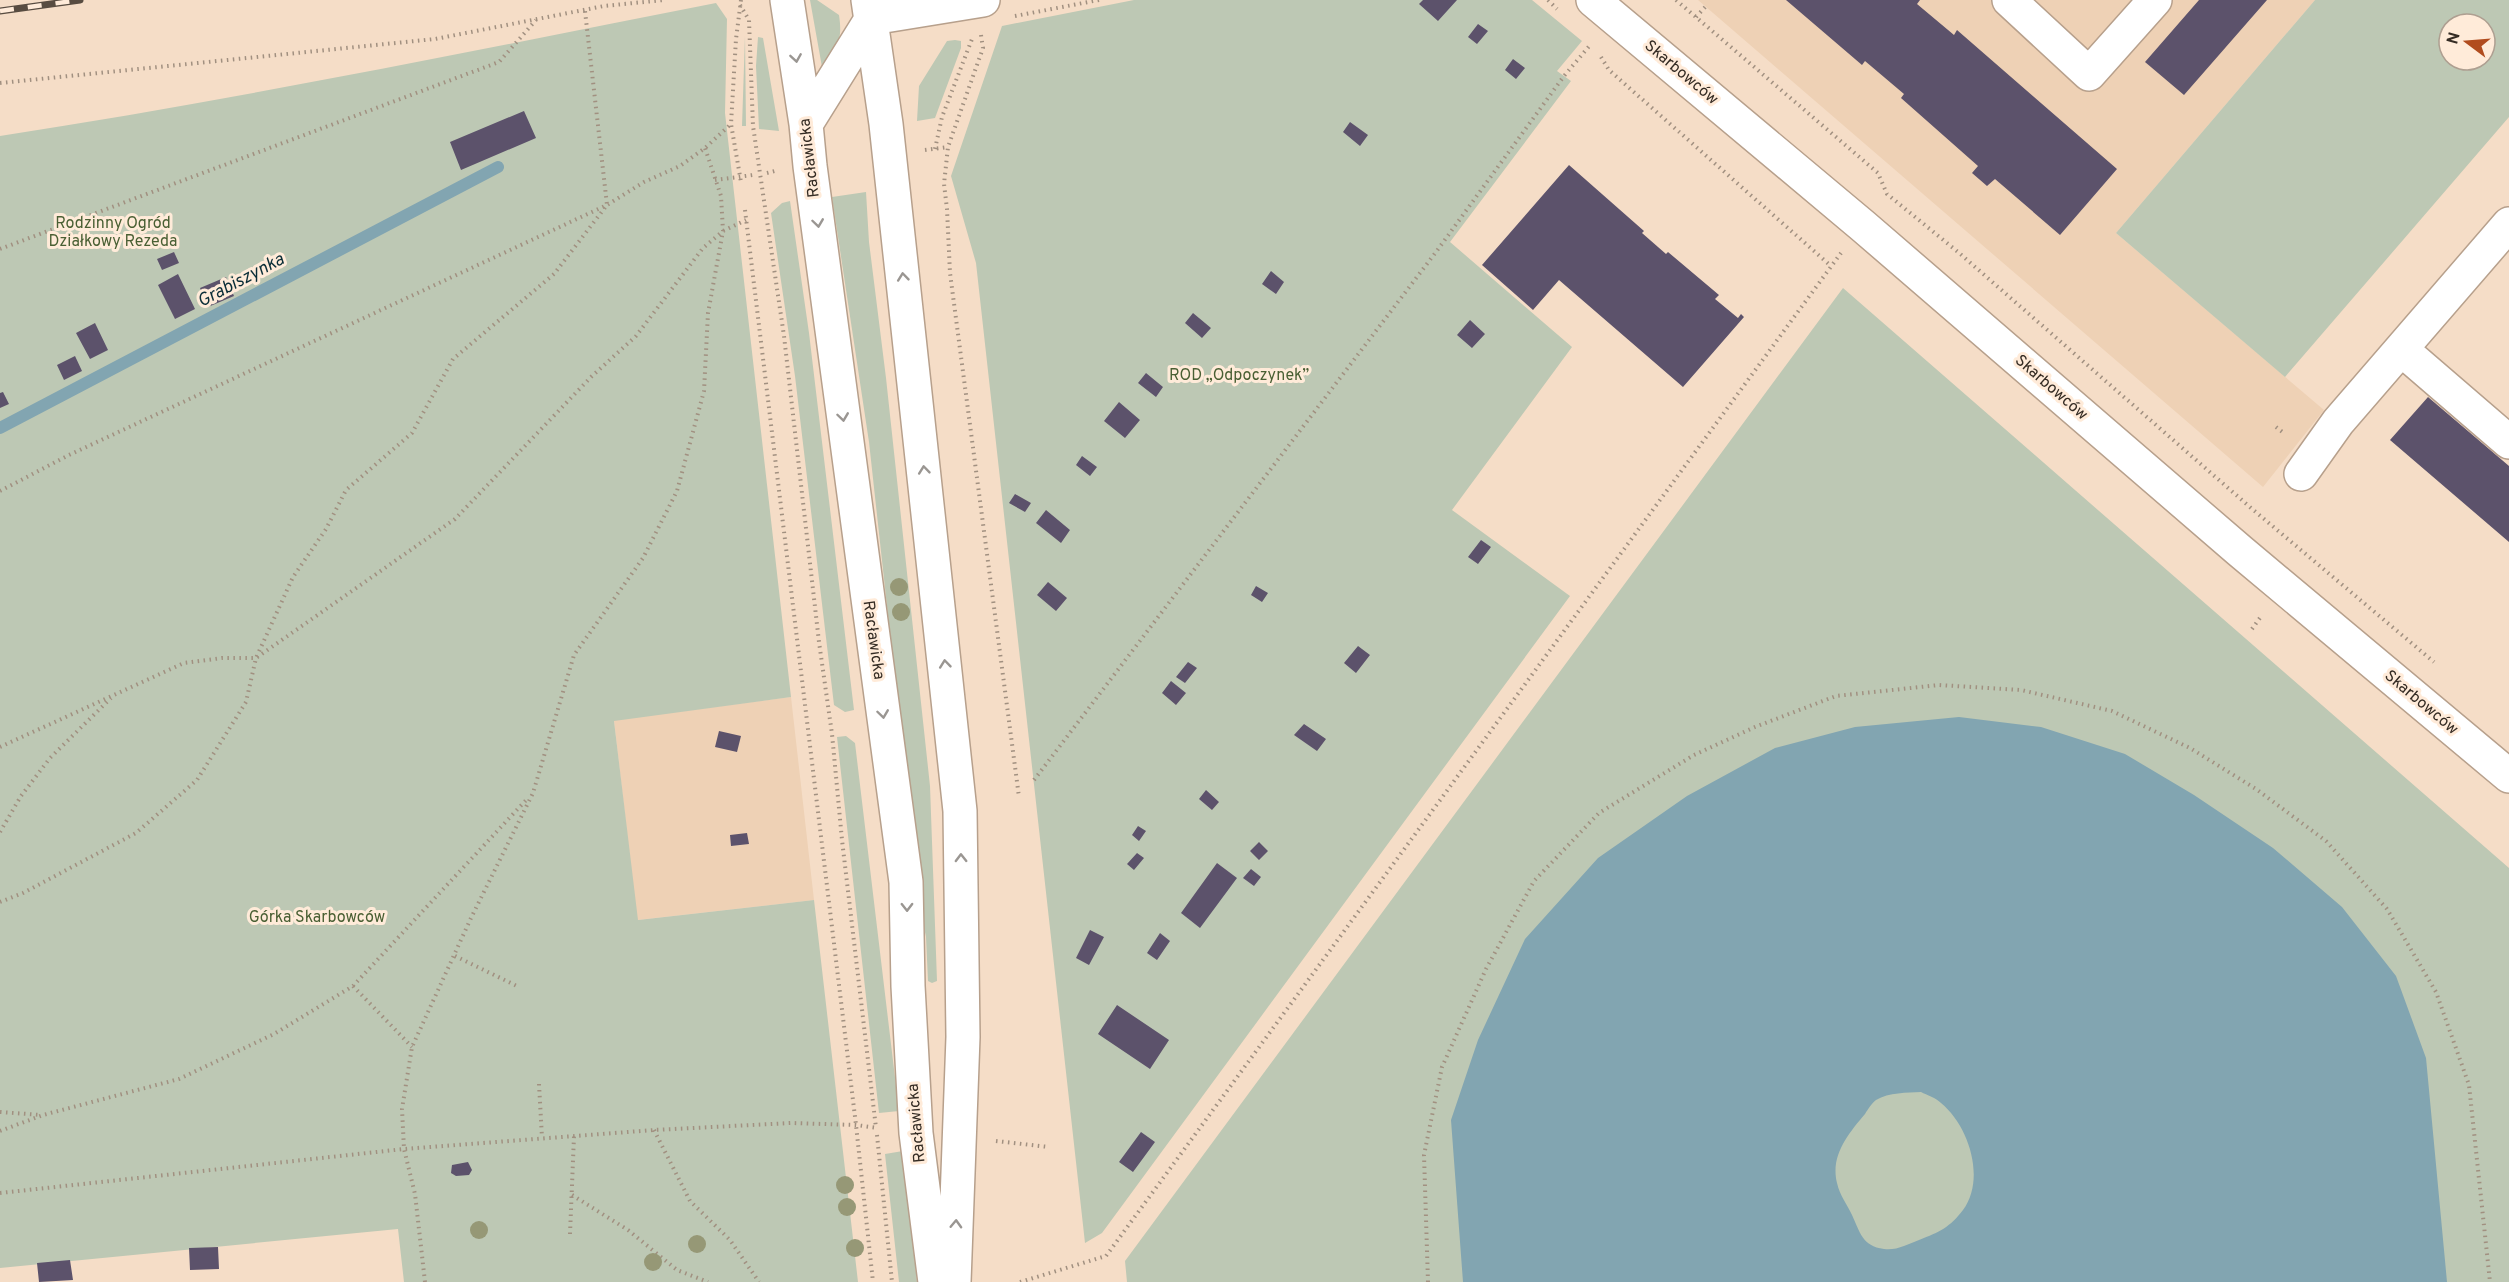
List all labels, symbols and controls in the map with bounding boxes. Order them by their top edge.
north arrow [2437,12,2497,72]
text: N [2443,30,2466,47]
street label: Skarbowców [1640,36,1722,110]
one-way arrow [789,52,802,62]
street label: Racławicka [795,117,825,199]
park label: Rodzinny Ogród Działkowy Rezeda [49,214,177,252]
one-way arrow [811,219,823,228]
water label: Grabiszynka [194,248,289,313]
one-way arrow [897,272,909,281]
street label: Skarbowców [2010,351,2092,425]
park label: ROD „Odpoczynek” [1169,366,1309,386]
one-way arrow [837,412,849,421]
one-way arrow [918,466,930,475]
street label: Racławicka [858,599,888,681]
one-way arrow [939,660,951,669]
street label: Skarbowców [2380,666,2462,740]
one-way arrow [877,709,889,719]
one-way arrow [955,854,967,863]
one-way arrow [900,903,913,912]
park label: Górka Skarbowców [249,908,385,928]
street label: Racławicka [904,1082,930,1164]
one-way arrow [950,1219,963,1228]

